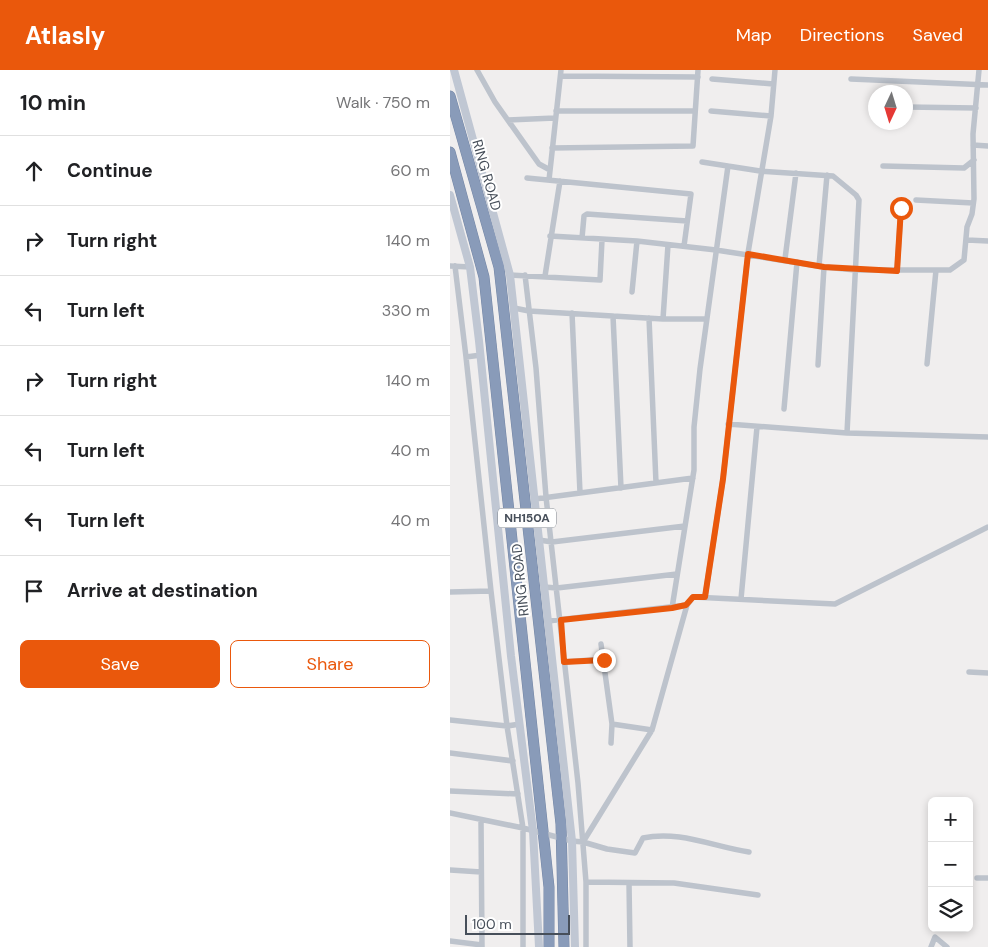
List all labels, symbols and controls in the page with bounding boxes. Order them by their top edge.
text: Atlasly [25,20,105,51]
text: Map [736,23,772,47]
text: Directions [800,23,885,47]
text: Saved [913,23,963,47]
north arrow [868,85,913,130]
text: 10 min [20,89,86,117]
text: Walk · 750 m [336,92,430,113]
street label: RING ROAD [468,137,506,213]
icon: ahead [20,157,48,185]
text: Continue [67,158,153,183]
text: 60 m [390,160,430,181]
route start [890,197,913,220]
icon: right [20,227,48,255]
text: Turn right [67,228,157,253]
text: 140 m [386,230,430,251]
icon: left [20,297,48,325]
text: Turn left [67,298,145,323]
text: 330 m [382,300,430,321]
icon: right [20,367,48,395]
text: Turn right [67,368,157,393]
text: 140 m [386,370,430,391]
icon: left [20,437,48,465]
text: Turn left [67,438,145,463]
text: 40 m [391,440,430,461]
icon: left [20,507,48,535]
text: Turn left [67,508,145,533]
road number: NH150A [498,508,556,528]
text: 40 m [391,510,430,531]
street label: RING ROAD [507,543,533,617]
icon: arrive [20,577,48,605]
text: Arrive at destination [67,578,258,603]
button: Save [20,640,220,688]
button: Share [230,640,430,688]
route end [593,649,616,672]
map controls [928,797,973,932]
button: + [928,797,973,842]
button: − [928,842,973,887]
button: layers [928,887,973,932]
scale bar [465,912,570,935]
text: 100 m [472,915,512,933]

